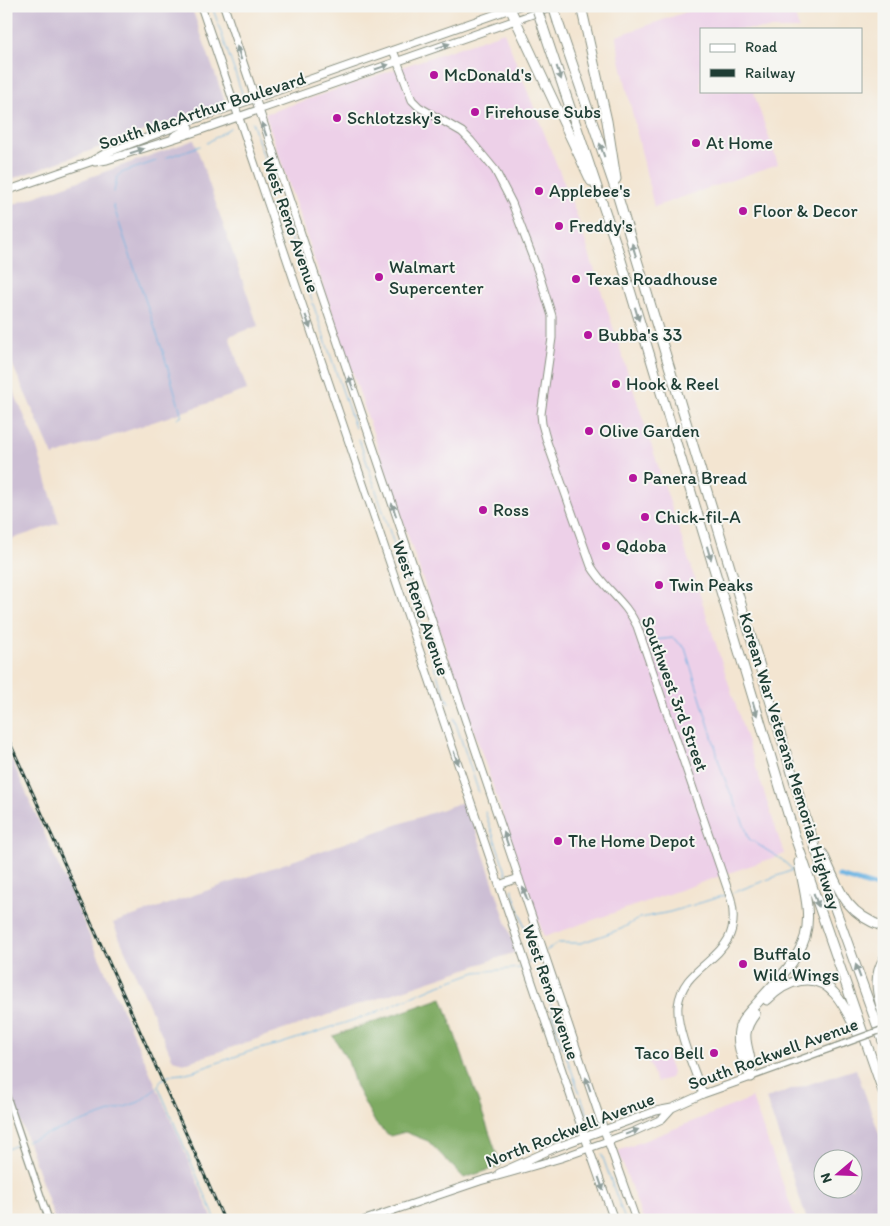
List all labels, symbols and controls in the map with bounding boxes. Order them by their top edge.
legend [700,28,862,92]
text: Road [745,38,778,56]
one-way arrow [435,41,450,49]
one-way arrow [235,45,243,60]
one-way arrow [374,63,389,70]
place label: McDonald's [444,64,532,86]
text: Railway [745,64,795,82]
one-way arrow [555,66,563,81]
street label: South MacArthur Boulevard [96,67,308,155]
marker: McDonald's [428,69,440,81]
place label: Firehouse Subs [485,101,601,123]
marker: Firehouse Subs [469,106,481,118]
place label: Schlotzsky's [347,107,441,129]
marker: Schlotzsky's [331,112,343,124]
one-way arrow [260,121,268,136]
place label: At Home [706,132,773,154]
marker: At Home [690,137,702,149]
one-way arrow [598,143,605,158]
one-way arrow [130,146,145,154]
street label: West Reno Avenue [258,154,324,296]
place label: Applebee's [549,180,631,202]
marker: Applebee's [533,185,545,197]
place label: Floor & Decor [753,200,858,222]
marker: Floor & Decor [737,205,749,217]
place label: Freddy's [569,215,633,237]
marker: Freddy's [553,220,565,232]
one-way arrow [630,242,638,257]
place label: Walmart Supercenter [389,256,485,299]
place label: Texas Roadhouse [586,268,718,290]
marker: Walmart Supercenter [373,271,385,283]
marker: Texas Roadhouse [570,273,582,285]
one-way arrow [634,306,641,321]
one-way arrow [305,315,312,330]
place label: Bubba's 33 [598,324,682,346]
marker: Bubba's 33 [582,329,594,341]
place label: Hook & Reel [626,373,719,395]
one-way arrow [347,376,355,391]
marker: Hook & Reel [610,378,622,390]
place label: Olive Garden [599,420,700,442]
marker: Olive Garden [583,425,595,437]
place label: Panera Bread [643,467,747,489]
marker: Panera Bread [627,472,639,484]
place label: Ross [493,499,529,521]
one-way arrow [390,502,398,517]
marker: Ross [477,504,489,516]
place label: Chick-fil-A [655,506,741,528]
marker: Chick-fil-A [639,511,651,523]
place label: Qdoba [616,535,667,557]
street label: West Reno Avenue [388,537,454,679]
marker: Qdoba [600,540,612,552]
one-way arrow [706,546,713,561]
place label: Twin Peaks [669,574,753,596]
marker: Twin Peaks [653,579,665,591]
street label: Korean War Veterans Memorial Highway [734,610,846,913]
street label: Southwest 3rd Street [637,613,713,775]
one-way arrow [752,702,760,717]
one-way arrow [453,751,460,766]
place label: The Home Depot [568,830,695,852]
one-way arrow [502,831,509,846]
marker: The Home Depot [552,835,564,847]
one-way arrow [520,887,528,902]
one-way arrow [813,893,821,908]
street label: West Reno Avenue [518,921,584,1063]
place label: Buffalo Wild Wings [753,943,839,986]
marker: Buffalo Wild Wings [737,958,749,970]
one-way arrow [854,964,861,979]
street label: South Rockwell Avenue [685,1013,861,1095]
place label: Taco Bell [634,1042,704,1064]
marker: Taco Bell [708,1047,720,1059]
one-way arrow [584,1076,592,1091]
street label: North Rockwell Avenue [482,1088,658,1172]
one-way arrow [625,1128,640,1136]
north arrow [812,1148,862,1198]
text: N [817,1171,836,1185]
one-way arrow [597,1177,605,1192]

